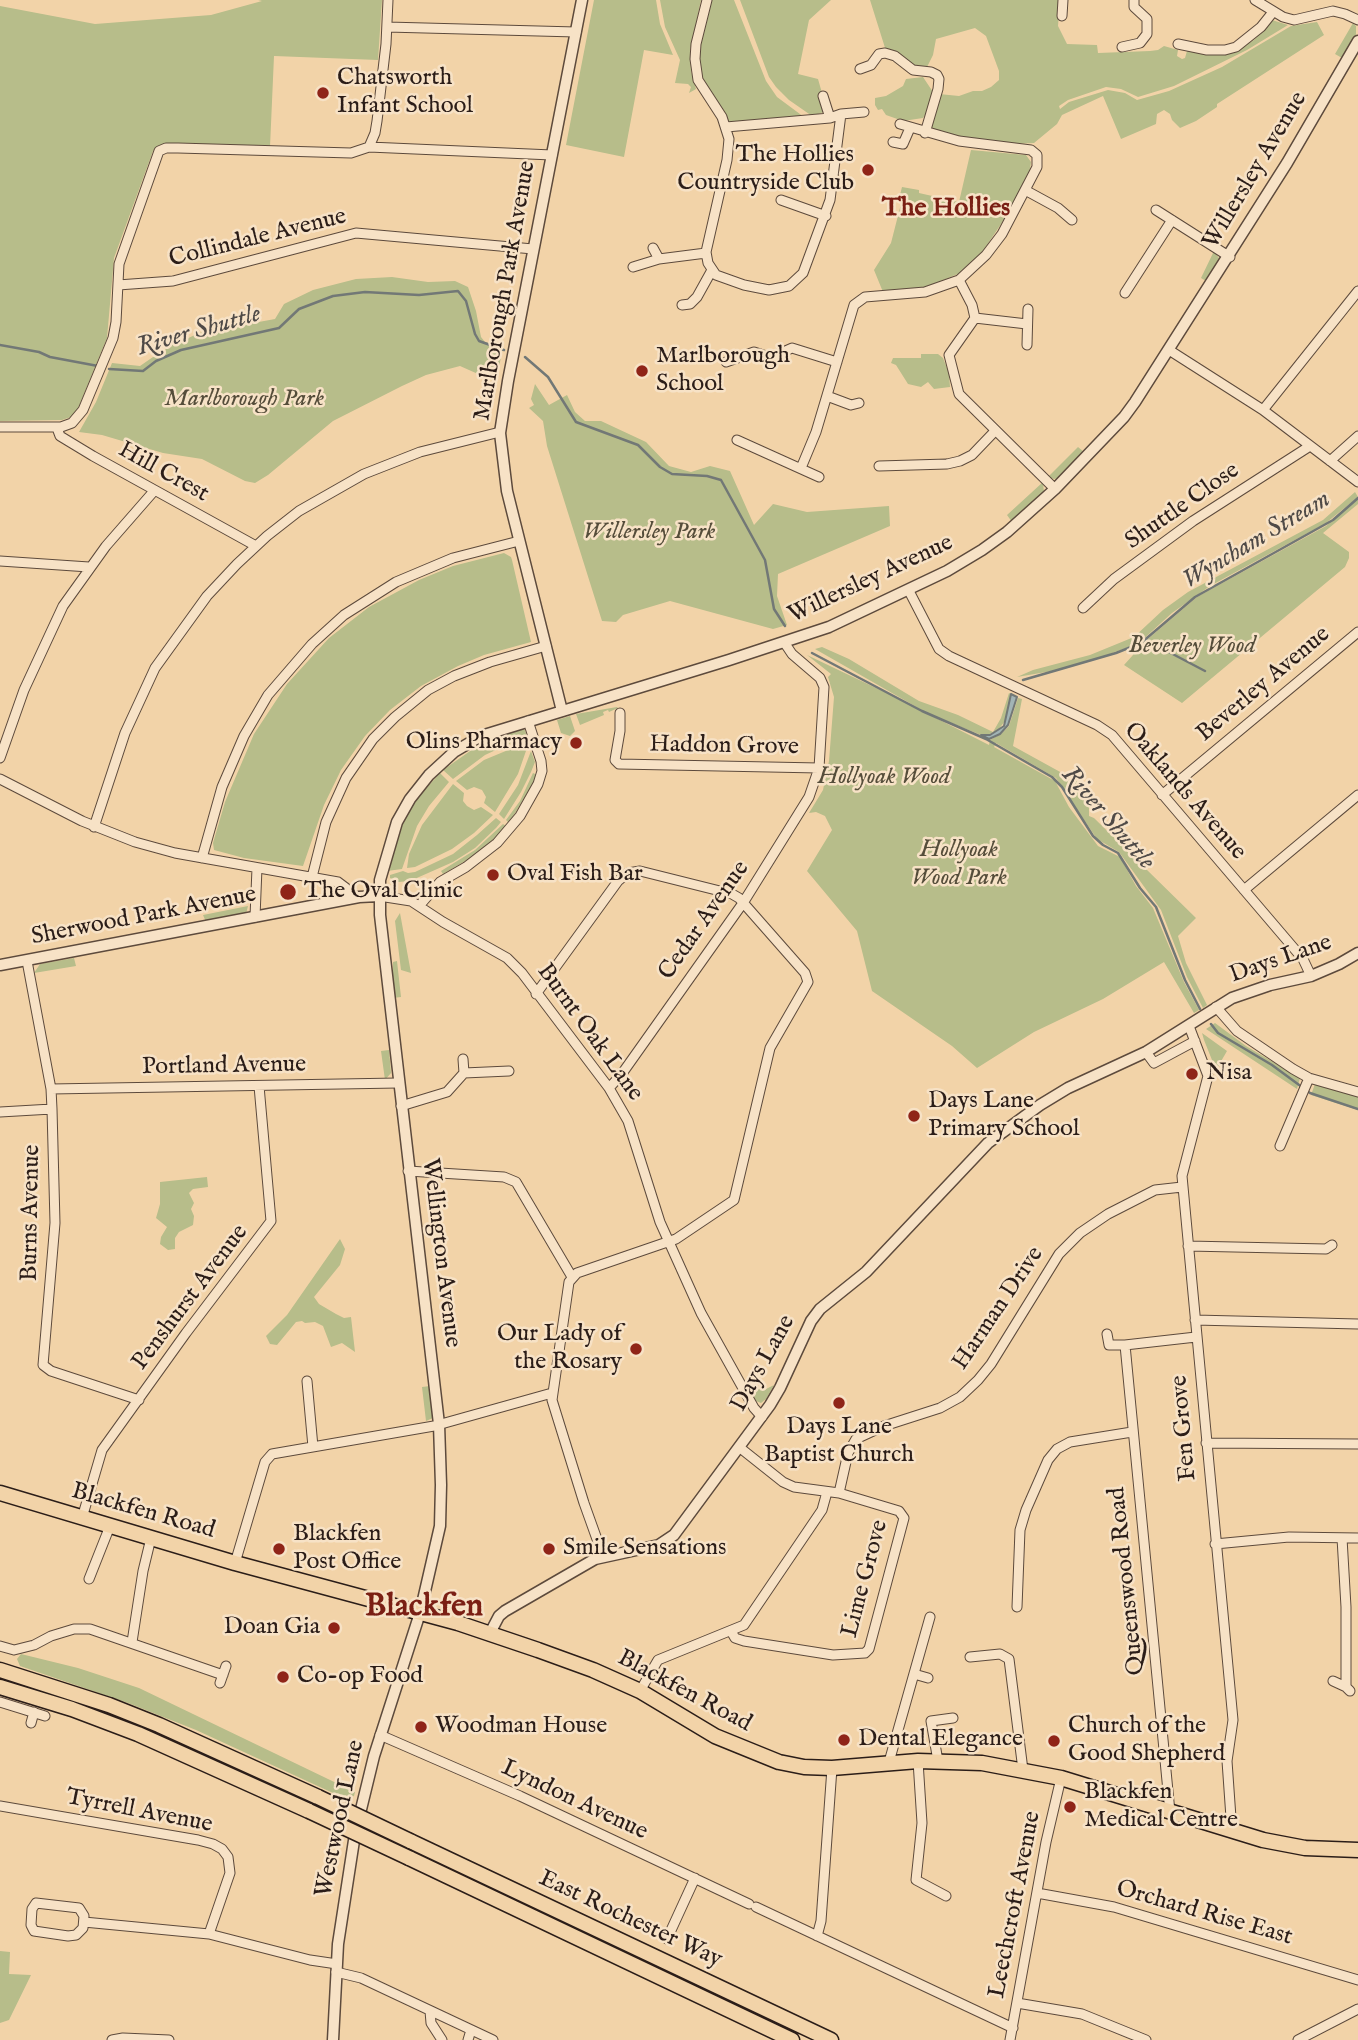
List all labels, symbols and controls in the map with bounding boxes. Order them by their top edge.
place label: Chatsworth Infant School [337,65,473,121]
marker: Chatsworth Infant School [315,85,331,101]
street label: Willersley Avenue [1198,87,1314,255]
place label: The Hollies Countryside Club [677,142,854,198]
street label: Marlborough Park Avenue [469,159,543,423]
marker: The Hollies Countryside Club [860,162,876,178]
district label: The Hollies [882,194,1010,226]
street label: Collindale Avenue [166,203,350,275]
water label: River Shuttle [133,299,265,365]
place label: Marlborough School [656,343,790,399]
marker: Marlborough School [634,363,650,379]
park label: Marlborough Park [164,386,324,414]
street label: Hill Crest [113,436,213,510]
street label: Shuttle Close [1120,457,1246,557]
water label: Wyncham Stream [1177,485,1337,597]
park label: Willersley Park [583,519,715,547]
street label: Willersley Avenue [784,529,958,631]
street label: Beverley Avenue [1192,621,1336,749]
park label: Beverley Wood [1128,633,1256,661]
street label: Oaklands Avenue [1117,717,1251,867]
place label: Olins Pharmacy [406,729,562,757]
street label: Haddon Grove [649,731,799,763]
marker: Olins Pharmacy [568,735,584,751]
water label: River Shuttle [1053,761,1161,877]
park label: Hollyoak Wood [818,764,950,792]
park label: Hollyoak Wood Park [911,837,1007,893]
street label: Cedar Avenue [653,856,757,986]
place label: Oval Fish Bar [507,861,643,889]
marker: Oval Fish Bar [485,867,501,883]
place label: The Oval Clinic [304,878,463,906]
street label: Sherwood Park Avenue [29,881,259,953]
marker: The Oval Clinic [278,882,298,902]
street label: Days Lane [1226,929,1336,991]
street label: Burnt Oak Lane [529,959,649,1107]
street label: Portland Avenue [142,1051,306,1083]
place label: Nisa [1206,1060,1252,1088]
marker: Nisa [1184,1066,1200,1082]
place label: Days Lane Primary School [928,1088,1080,1144]
marker: Days Lane Primary School [906,1108,922,1124]
street label: Burns Avenue [16,1144,48,1282]
street label: Wellington Avenue [414,1157,466,1349]
street label: Penshurst Avenue [127,1219,255,1377]
street label: Harman Drive [947,1242,1051,1376]
street label: Days Lane [726,1311,802,1417]
place label: Our Lady of the Rosary [497,1321,622,1377]
marker: Our Lady of the Rosary [628,1341,644,1357]
street label: Fen Grove [1166,1374,1204,1482]
marker: Days Lane Baptist Church [831,1395,847,1411]
place label: Days Lane Baptist Church [764,1414,914,1470]
street label: Blackfen Road [68,1478,218,1546]
street label: Queenswood Road [1104,1485,1152,1677]
street label: Lime Grove [837,1517,895,1641]
place label: Blackfen Post Office [293,1521,401,1577]
place label: Smile Sensations [563,1535,726,1563]
marker: Blackfen Post Office [271,1541,287,1557]
marker: Smile Sensations [541,1541,557,1557]
district label: Blackfen [365,1589,483,1627]
place label: Doan Gia [224,1614,320,1642]
marker: Doan Gia [326,1620,342,1636]
street label: Blackfen Road [612,1645,756,1739]
place label: Co-op Food [297,1663,423,1691]
marker: Co-op Food [275,1669,291,1685]
place label: Woodman House [435,1713,607,1741]
place label: Church of the Good Shepherd [1068,1713,1225,1769]
marker: Woodman House [413,1719,429,1735]
place label: Dental Elegance [858,1726,1023,1754]
marker: Dental Elegance [836,1732,852,1748]
marker: Church of the Good Shepherd [1046,1733,1062,1749]
street label: Westwood Lane [310,1738,372,1900]
street label: Lyndon Avenue [496,1755,652,1847]
place label: Blackfen Medical Centre [1084,1779,1238,1835]
street label: Tyrrell Avenue [63,1784,215,1840]
marker: Blackfen Medical Centre [1062,1799,1078,1815]
street label: Leechcroft Avenue [984,1809,1048,2001]
street label: East Rochester Way [534,1865,726,1975]
street label: Orchard Rise East [1113,1875,1295,1953]

